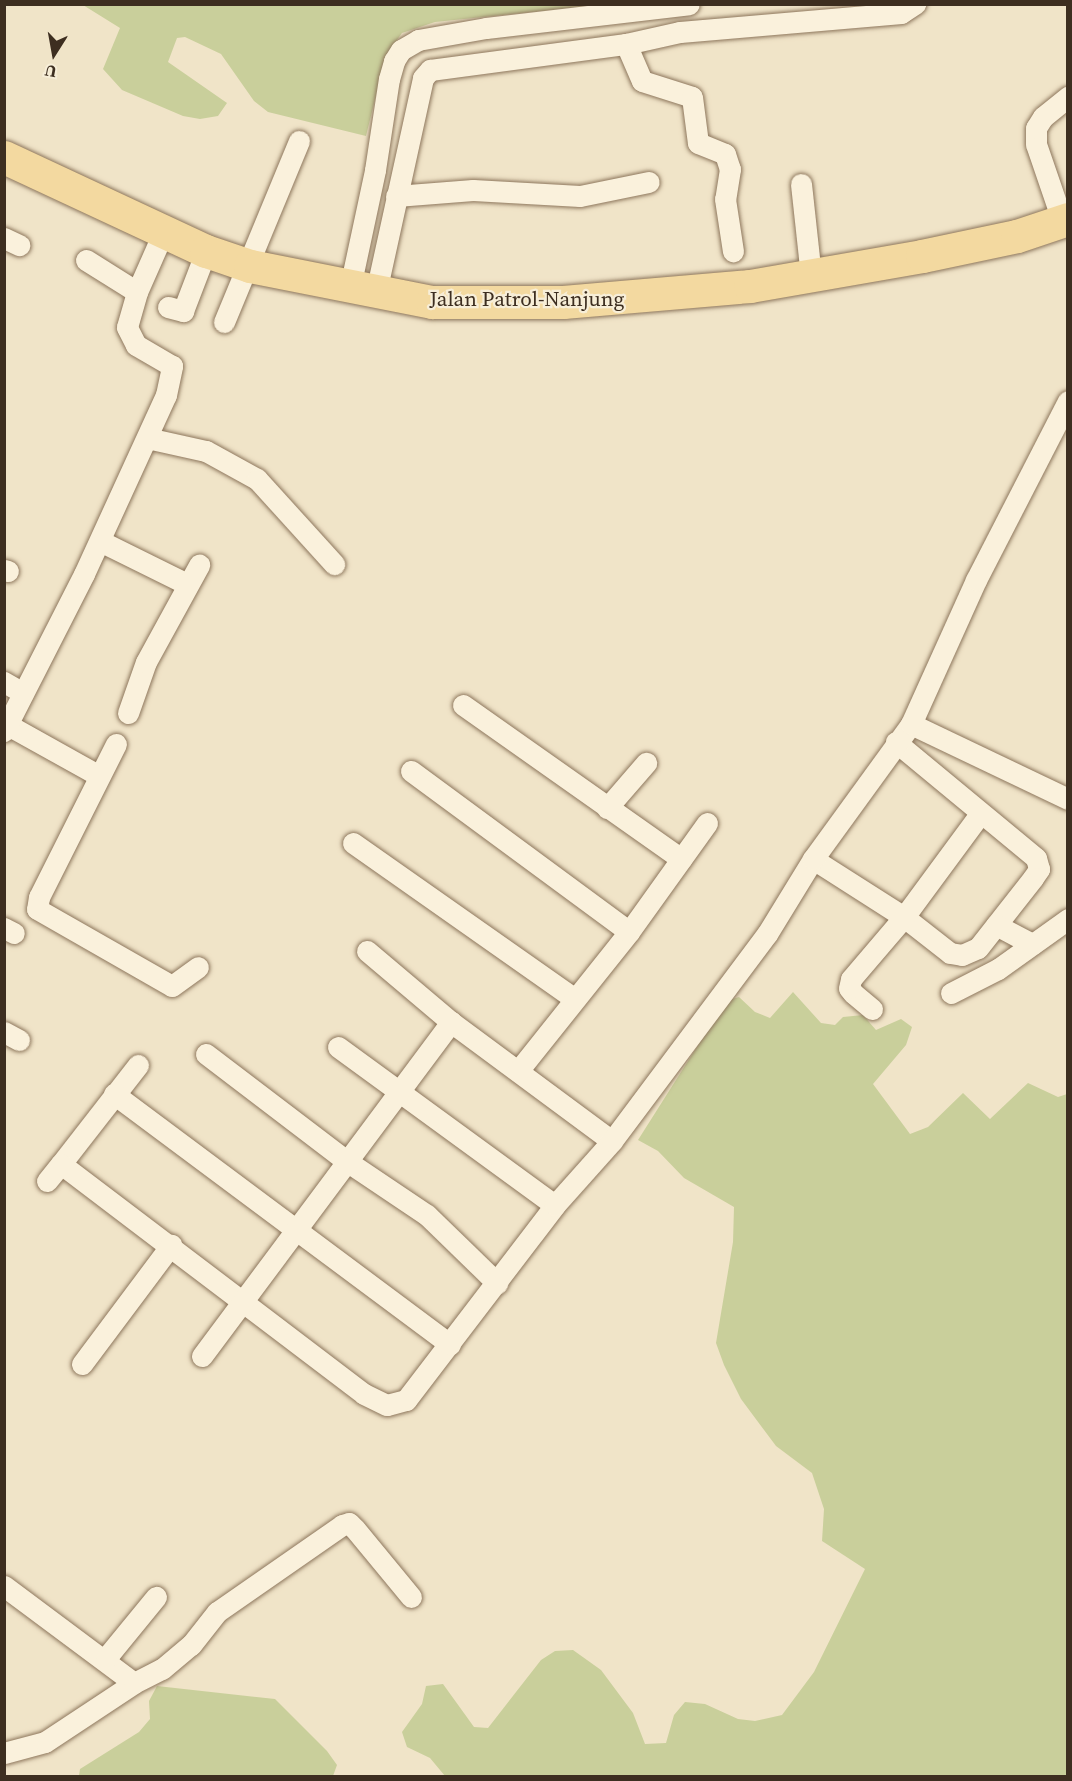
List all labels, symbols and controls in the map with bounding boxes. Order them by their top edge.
north arrow [24,24,84,84]
text: U [43,60,58,84]
street label: Jalan Patrol-Nanjung [430,286,624,312]

